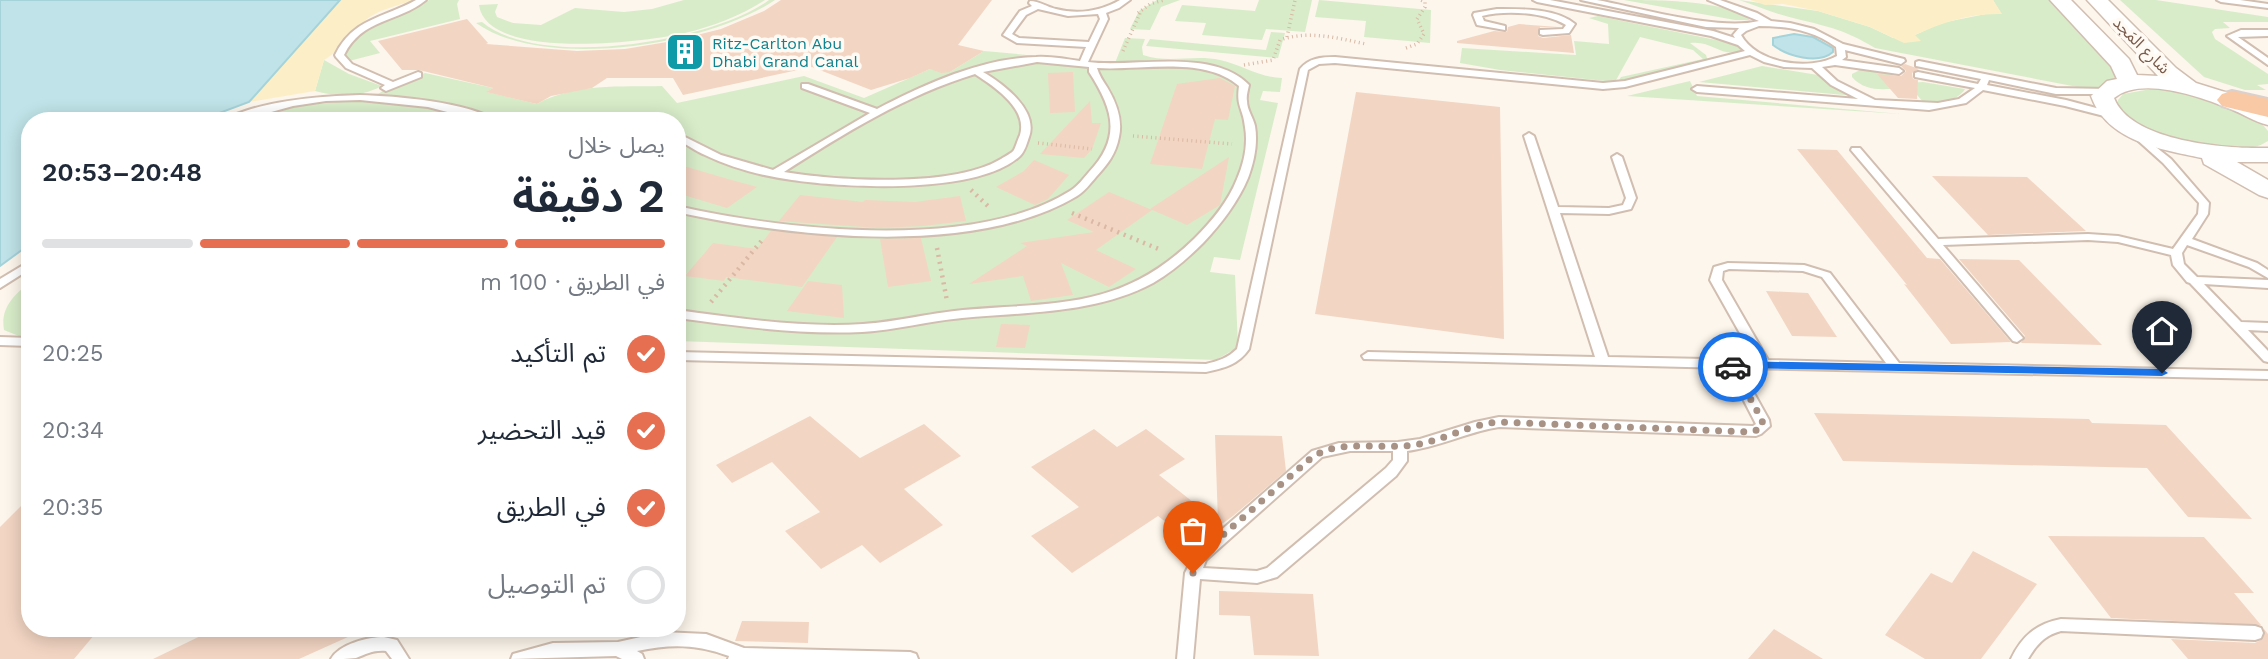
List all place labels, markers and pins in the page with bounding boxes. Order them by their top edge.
building icon: Ritz-Carlton Abu Dhabi Grand Canal [664,31,706,73]
place label: Ritz-Carlton Abu Dhabi Grand Canal [712,34,858,71]
pin [2132,301,2192,373]
pin [1163,501,1223,573]

